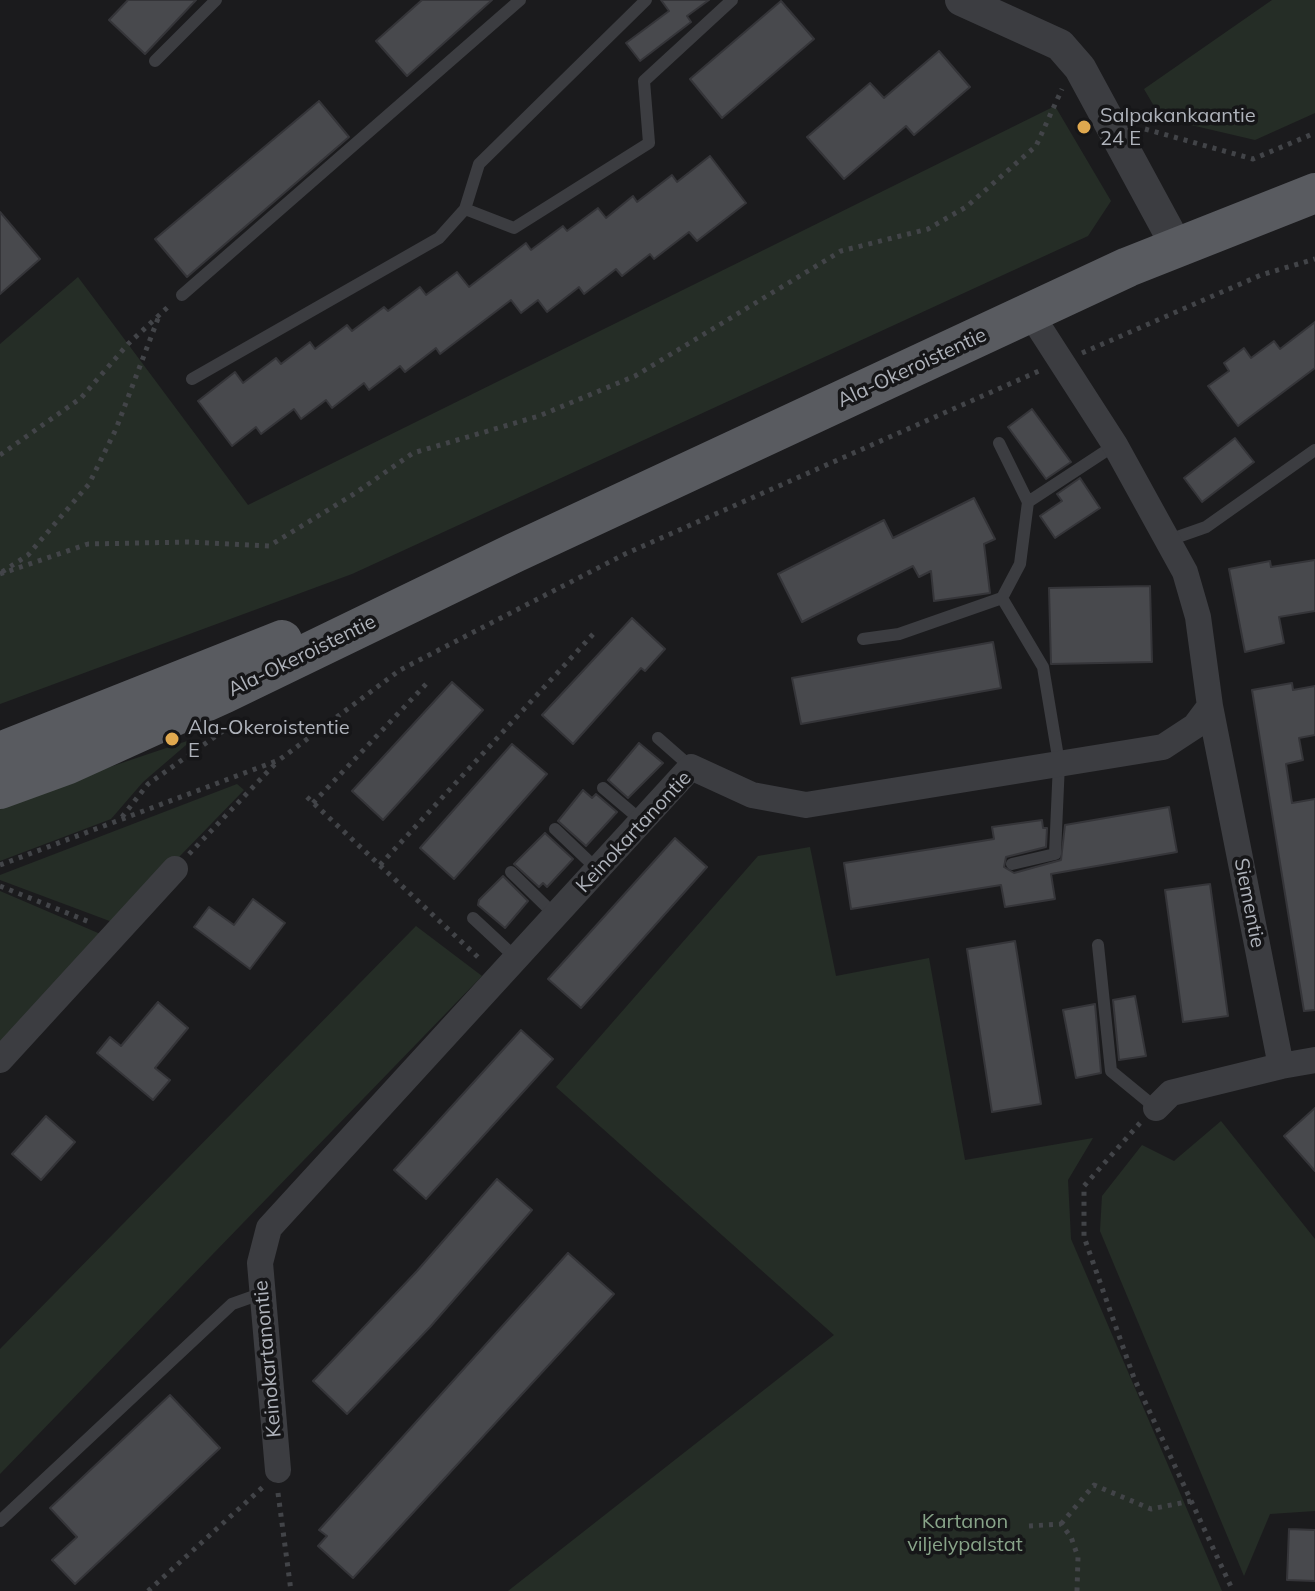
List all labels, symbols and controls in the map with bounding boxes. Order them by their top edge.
place label: Salpakankaantie 24 E [1100,104,1256,151]
marker: Salpakankaantie 24 E [1075,118,1093,136]
street label: Ala-Okeroistentie [834,323,990,413]
street label: Ala-Okeroistentie [224,610,380,702]
place label: Ala-Okeroistentie E [188,716,350,763]
marker: Ala-Okeroistentie E [163,730,181,748]
street label: Keinokartanontie [571,766,697,898]
street label: Siementie [1229,856,1269,950]
street label: Keinokartanontie [249,1279,287,1439]
park label: Kartanon viljelypalstat [907,1510,1023,1557]

